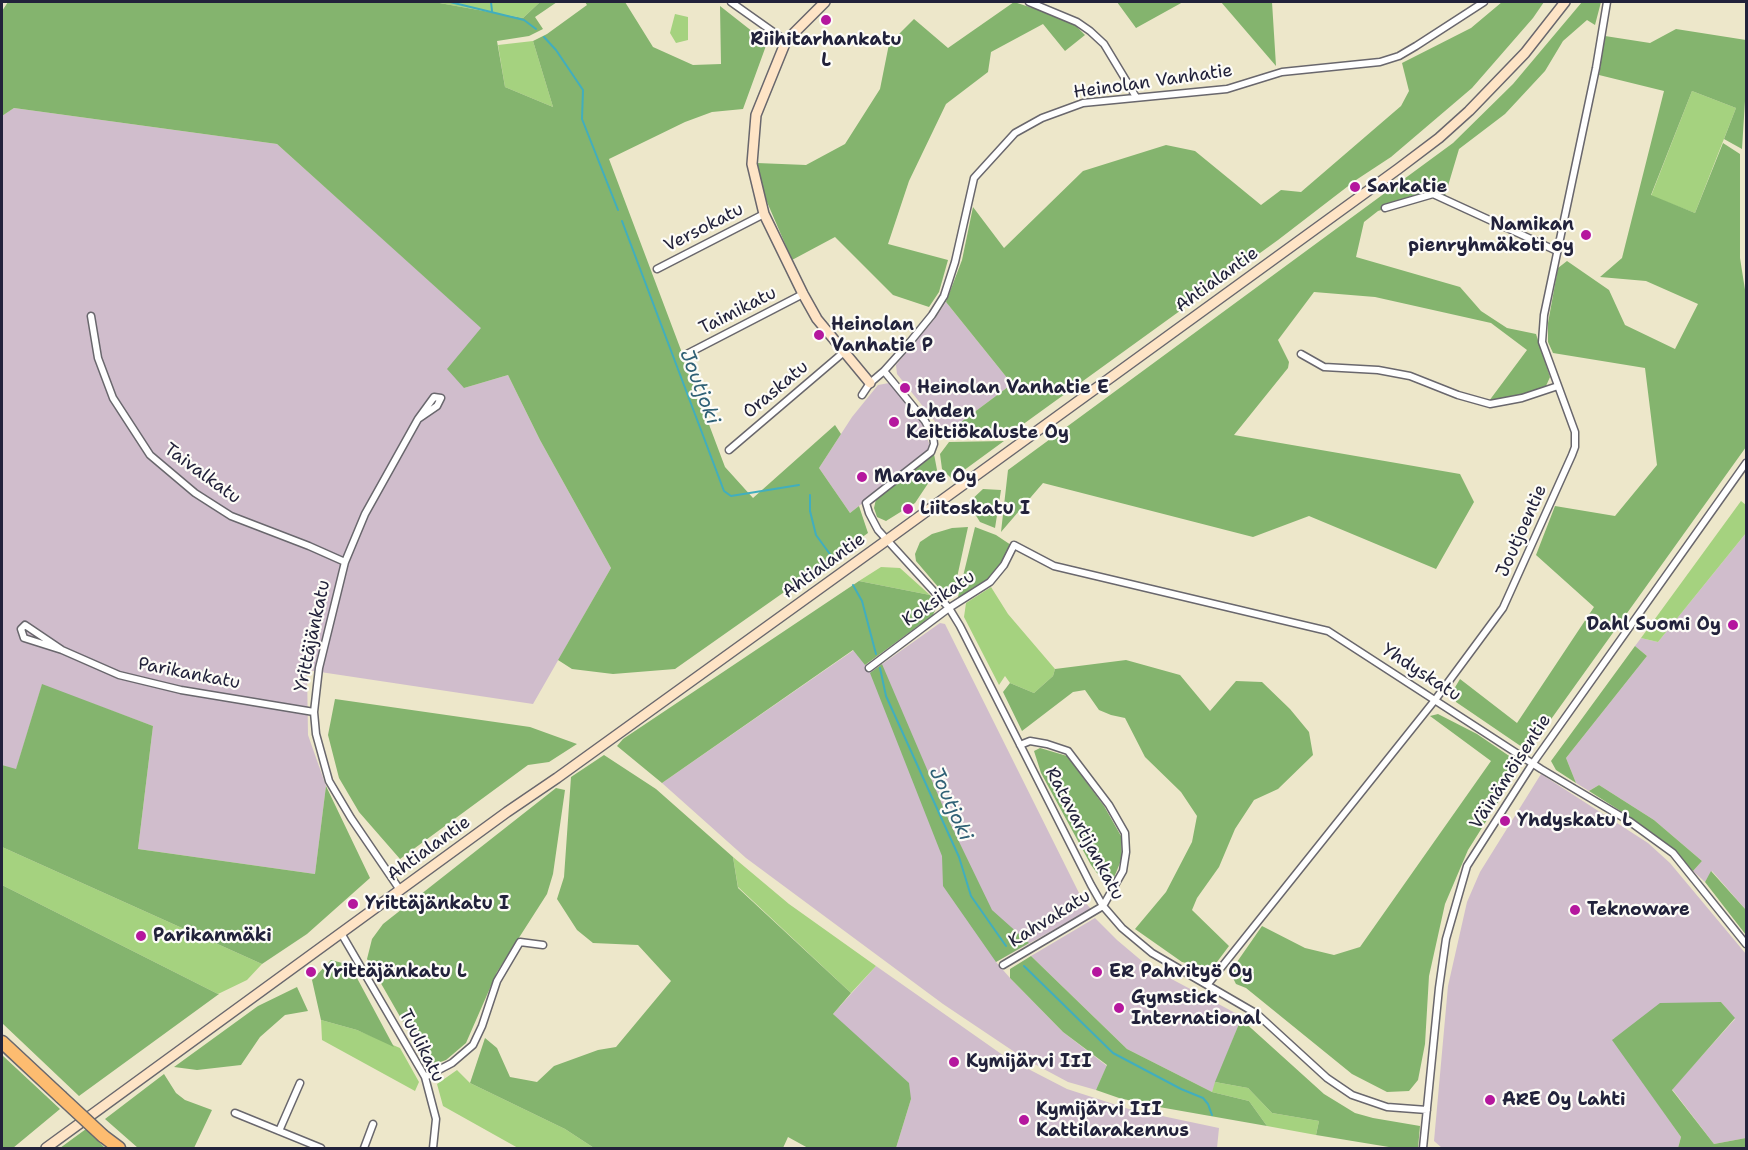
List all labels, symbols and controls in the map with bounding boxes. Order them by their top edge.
marker: Riihitarhankatu L [819,13,833,27]
place label: Riihitarhankatu L [750,29,902,72]
street label: Heinolan Vanhatie [1072,60,1234,104]
place label: Sarkatie [1367,176,1447,198]
marker: Sarkatie [1348,180,1362,194]
street label: Versokatu [661,199,747,257]
place label: Namikan pienryhmäkoti oy [1408,214,1574,256]
marker: Namikan pienryhmäkoti oy [1579,228,1593,242]
street label: Ahtialantie [1171,243,1263,317]
street label: Taimikatu [696,282,780,340]
place label: Heinolan Vanhatie P [831,314,933,356]
marker: Heinolan Vanhatie P [812,328,826,342]
water label: Joutjoki [674,346,724,428]
street label: Oraskatu [739,356,813,424]
place label: Heinolan Vanhatie E [917,377,1109,399]
marker: Heinolan Vanhatie E [898,381,912,395]
place label: Lahden Keittiökaluste Oy [906,401,1069,444]
marker: Lahden Keittiökaluste Oy [887,415,901,429]
street label: Taivalkatu [159,439,245,509]
place label: Marave Oy [874,466,977,488]
marker: Marave Oy [855,470,869,484]
street label: Joutjoentie [1492,482,1552,580]
place label: Liitoskatu I [920,498,1030,520]
marker: Liitoskatu I [901,502,915,516]
street label: Ahtialantie [778,529,870,603]
street label: Koksikatu [899,566,979,632]
street label: Yrittäjänkatu [291,578,335,694]
place label: Dahl Suomi Oy [1587,614,1721,636]
marker: Dahl Suomi Oy [1726,618,1740,632]
street label: Yhdyskatu [1377,639,1465,707]
street label: Parikankatu [136,653,242,695]
street label: Väinämöisentie [1466,710,1556,834]
water label: Joutjoki [923,763,977,845]
street label: Ratavartijankatu [1040,764,1128,904]
place label: Yhdyskatu L [1517,810,1632,832]
street label: Ahtialantie [383,812,475,886]
marker: Yhdyskatu L [1498,814,1512,828]
street label: Kahvakatu [1005,885,1095,953]
place label: Yrittäjänkatu I [365,893,509,915]
marker: Yrittäjänkatu I [346,897,360,911]
place label: Teknoware [1587,899,1690,921]
marker: Teknoware [1568,903,1582,917]
place label: Parikanmäki [153,925,272,947]
marker: Parikanmäki [134,929,148,943]
place label: Yrittäjänkatu L [323,961,467,983]
place label: ER Pahvityö Oy [1109,961,1253,983]
marker: Yrittäjänkatu L [304,965,318,979]
marker: ER Pahvityö Oy [1090,965,1104,979]
place label: Gymstick International [1131,987,1261,1030]
marker: Gymstick International [1112,1001,1126,1015]
street label: Tuulikatu [394,1006,448,1086]
place label: Kymijärvi III [966,1051,1091,1073]
marker: Kymijärvi III [947,1055,961,1069]
place label: ARE Oy Lahti [1502,1089,1626,1111]
marker: ARE Oy Lahti [1483,1093,1497,1107]
place label: Kymijärvi III Kattilarakennus [1036,1099,1189,1142]
marker: Kymijärvi III Kattilarakennus [1017,1113,1031,1127]

